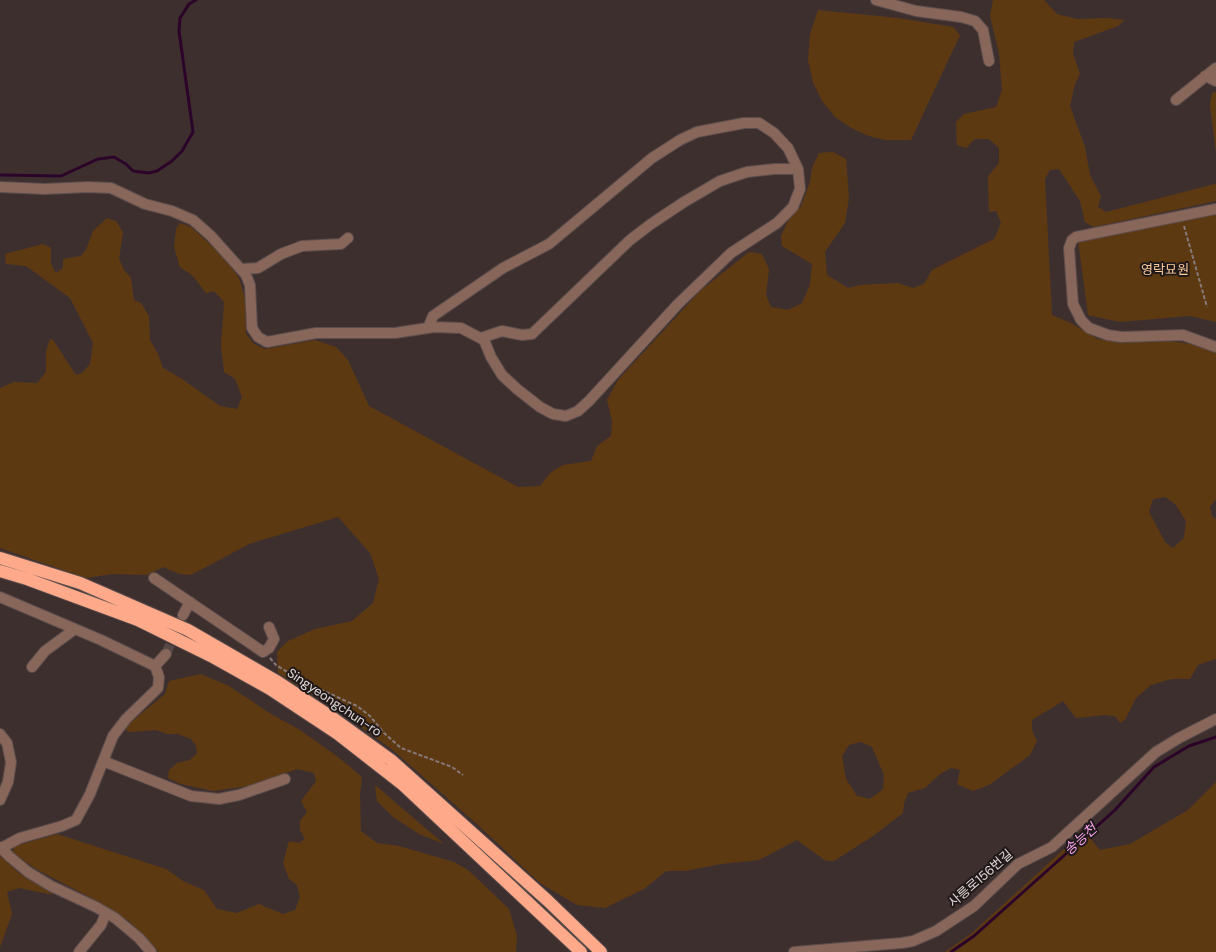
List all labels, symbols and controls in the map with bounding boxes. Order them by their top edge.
park label: 영락묘원 [1141,263,1189,279]
street label: Singyeongchun-ro [284,666,384,740]
water label: 송능천 [1061,821,1101,859]
street label: 사릉로156번길 [946,847,1016,911]

